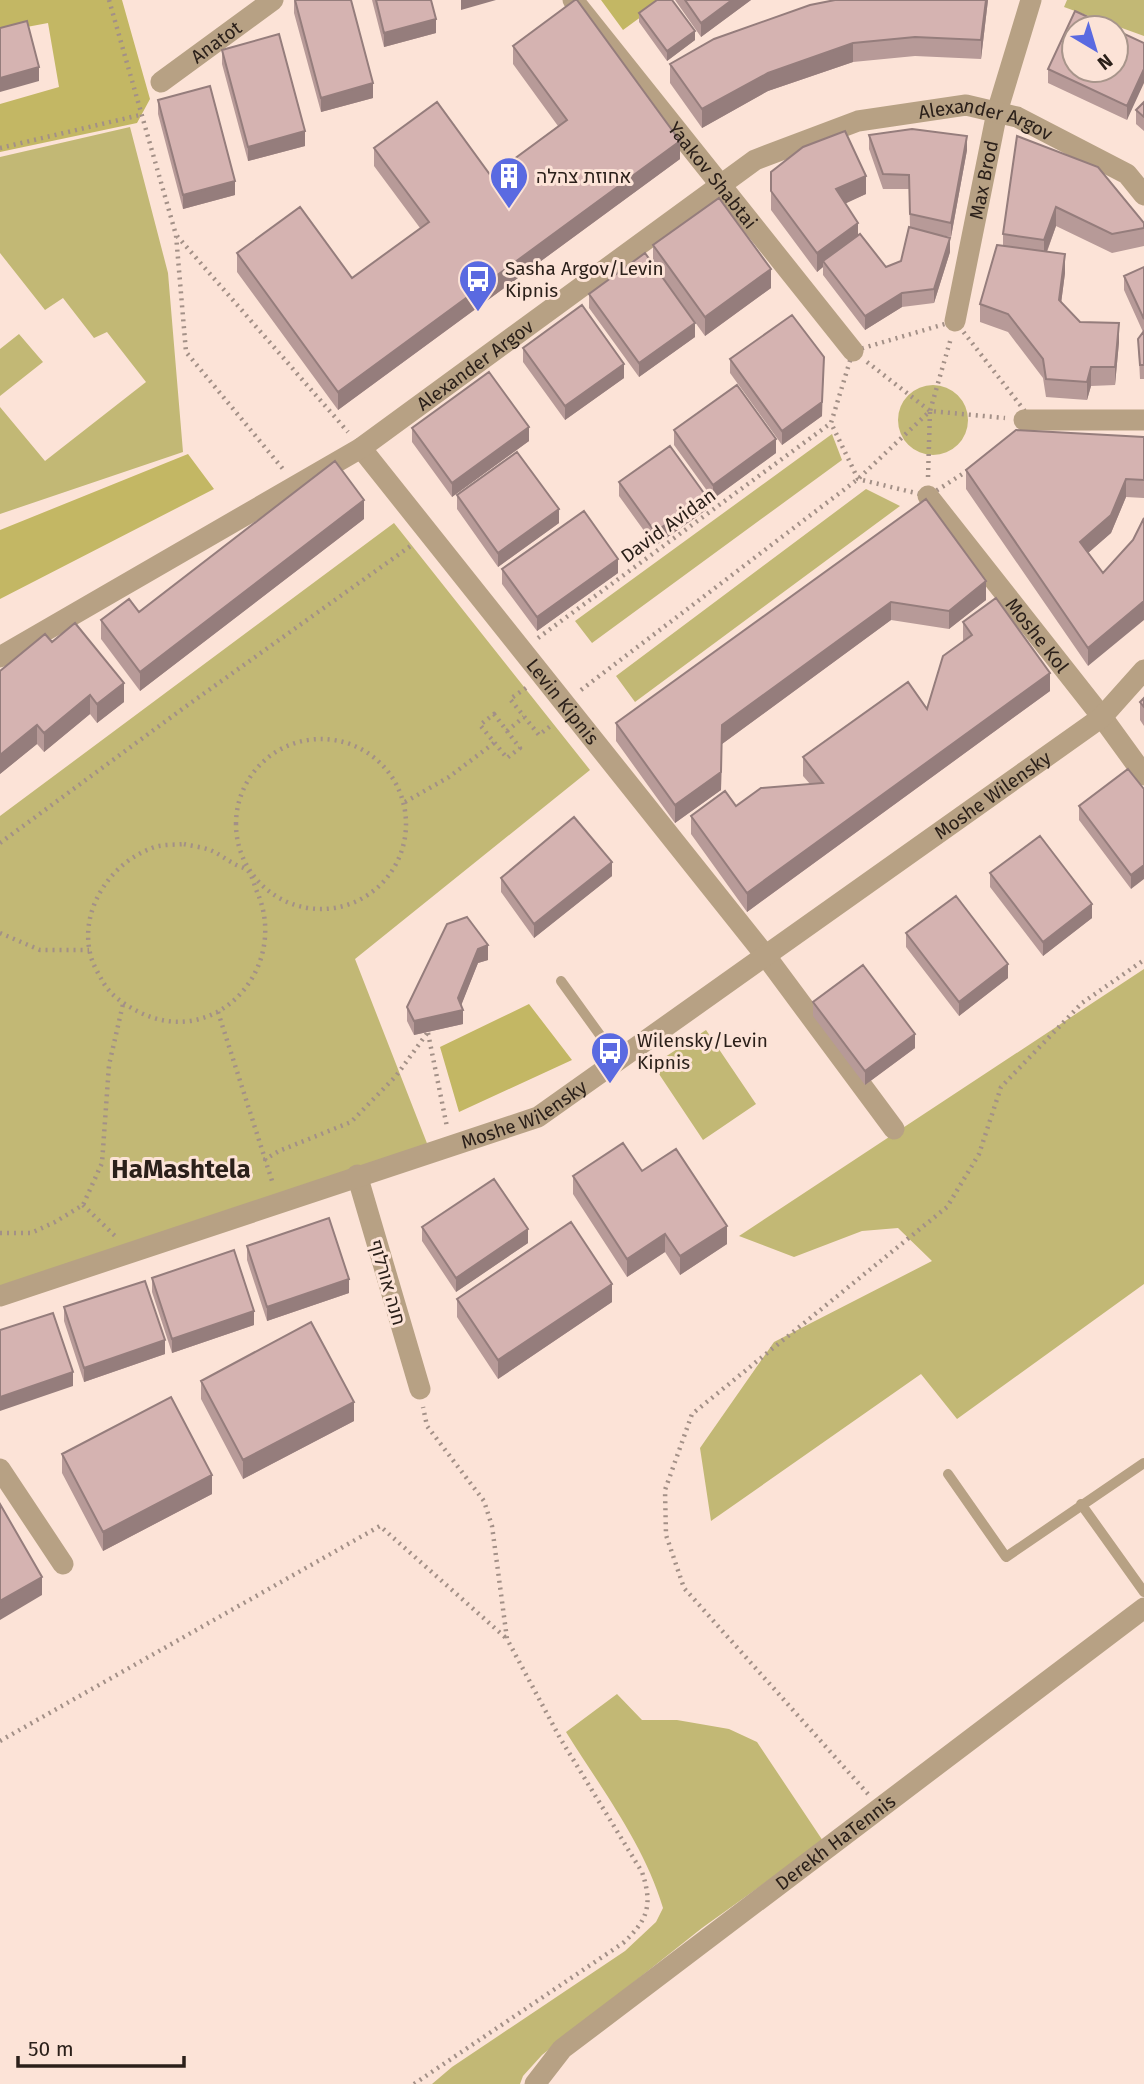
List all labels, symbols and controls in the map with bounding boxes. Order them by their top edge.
north arrow [1060,14,1130,84]
street label: Anatot [186,16,246,68]
text: N [1093,49,1117,75]
street label: Alexander Argov [917,94,1057,146]
street label: Yaakov Shabtai [663,117,762,233]
street label: Max Brod [965,138,1003,222]
building icon: אחוזת צהלה [488,155,530,210]
place label: אחוזת צהלה [536,165,631,188]
place label: Sasha Argov/Levin Kipnis [505,257,664,302]
bus stop icon: Sasha Argov/Levin Kipnis [457,258,499,313]
street label: Alexander Argov [412,315,538,416]
street label: David Avidan [616,483,720,568]
street label: Moshe Kol [1001,593,1074,678]
street label: Levin Kipnis [521,654,604,749]
street label: Moshe Wilensky [930,746,1056,844]
place label: Wilensky/Levin Kipnis [637,1029,768,1074]
bus stop icon: Wilensky/Levin Kipnis [589,1030,631,1085]
street label: Moshe Wilensky [458,1075,592,1154]
district label: HaMashtela [111,1154,251,1185]
street label: חנה אורלוף [364,1236,411,1328]
street label: Derekh HaTennis [771,1789,900,1895]
scale bar [18,2024,184,2068]
text: 50 m [28,2036,74,2062]

